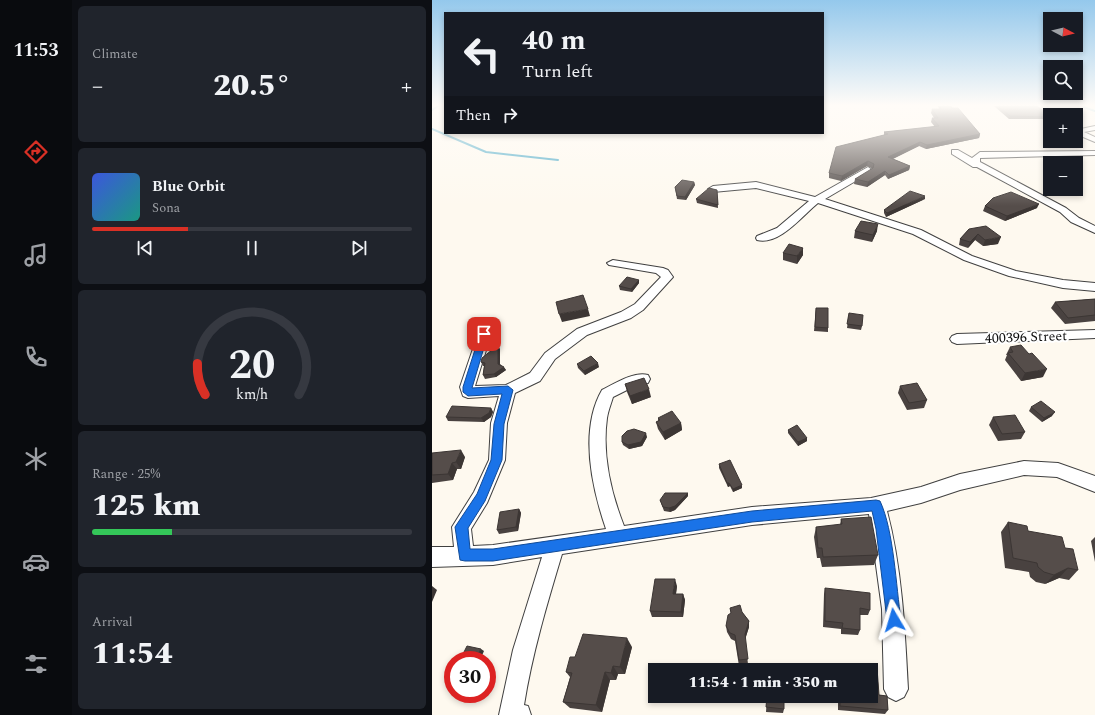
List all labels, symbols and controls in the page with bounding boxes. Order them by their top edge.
north arrow [1043,12,1083,52]
map controls [1043,12,1083,196]
text: 40 m [522,19,586,62]
icon: left [456,28,508,80]
text: 11:53 [13,37,59,64]
text: Climate [92,44,138,64]
text: Turn left [522,58,593,85]
button: search [1043,60,1083,100]
text: 20.5° [213,63,291,109]
text: − [92,70,103,103]
text: + [401,70,412,103]
text: Then [456,104,491,127]
icon: right [499,104,521,126]
button: + [1043,108,1083,148]
icon: directions [22,138,50,166]
button: − [1043,156,1083,196]
text: Blue Orbit [152,175,225,198]
text: Sona [152,198,180,218]
icon: previous [134,237,156,259]
icon: pause [241,237,263,259]
icon: next [348,237,370,259]
icon: music [22,241,50,269]
pin [467,317,501,351]
icon: arrive [473,323,495,345]
street label: 400396 Street [985,325,1067,349]
text: 20 [229,334,275,397]
icon: phone [22,343,50,371]
text: km/h [236,384,268,406]
icon: climate [22,445,50,473]
text: Range · 25% [92,464,160,484]
text: 125 km [92,483,200,529]
icon: car [22,548,50,576]
position arrow [873,599,915,641]
text: Arrival [92,612,133,632]
text: 11:54 [92,631,172,677]
icon: filters [22,650,50,678]
speed limit sign: 30 [444,651,496,703]
text: 11:54 · 1 min · 350 m [689,671,837,694]

